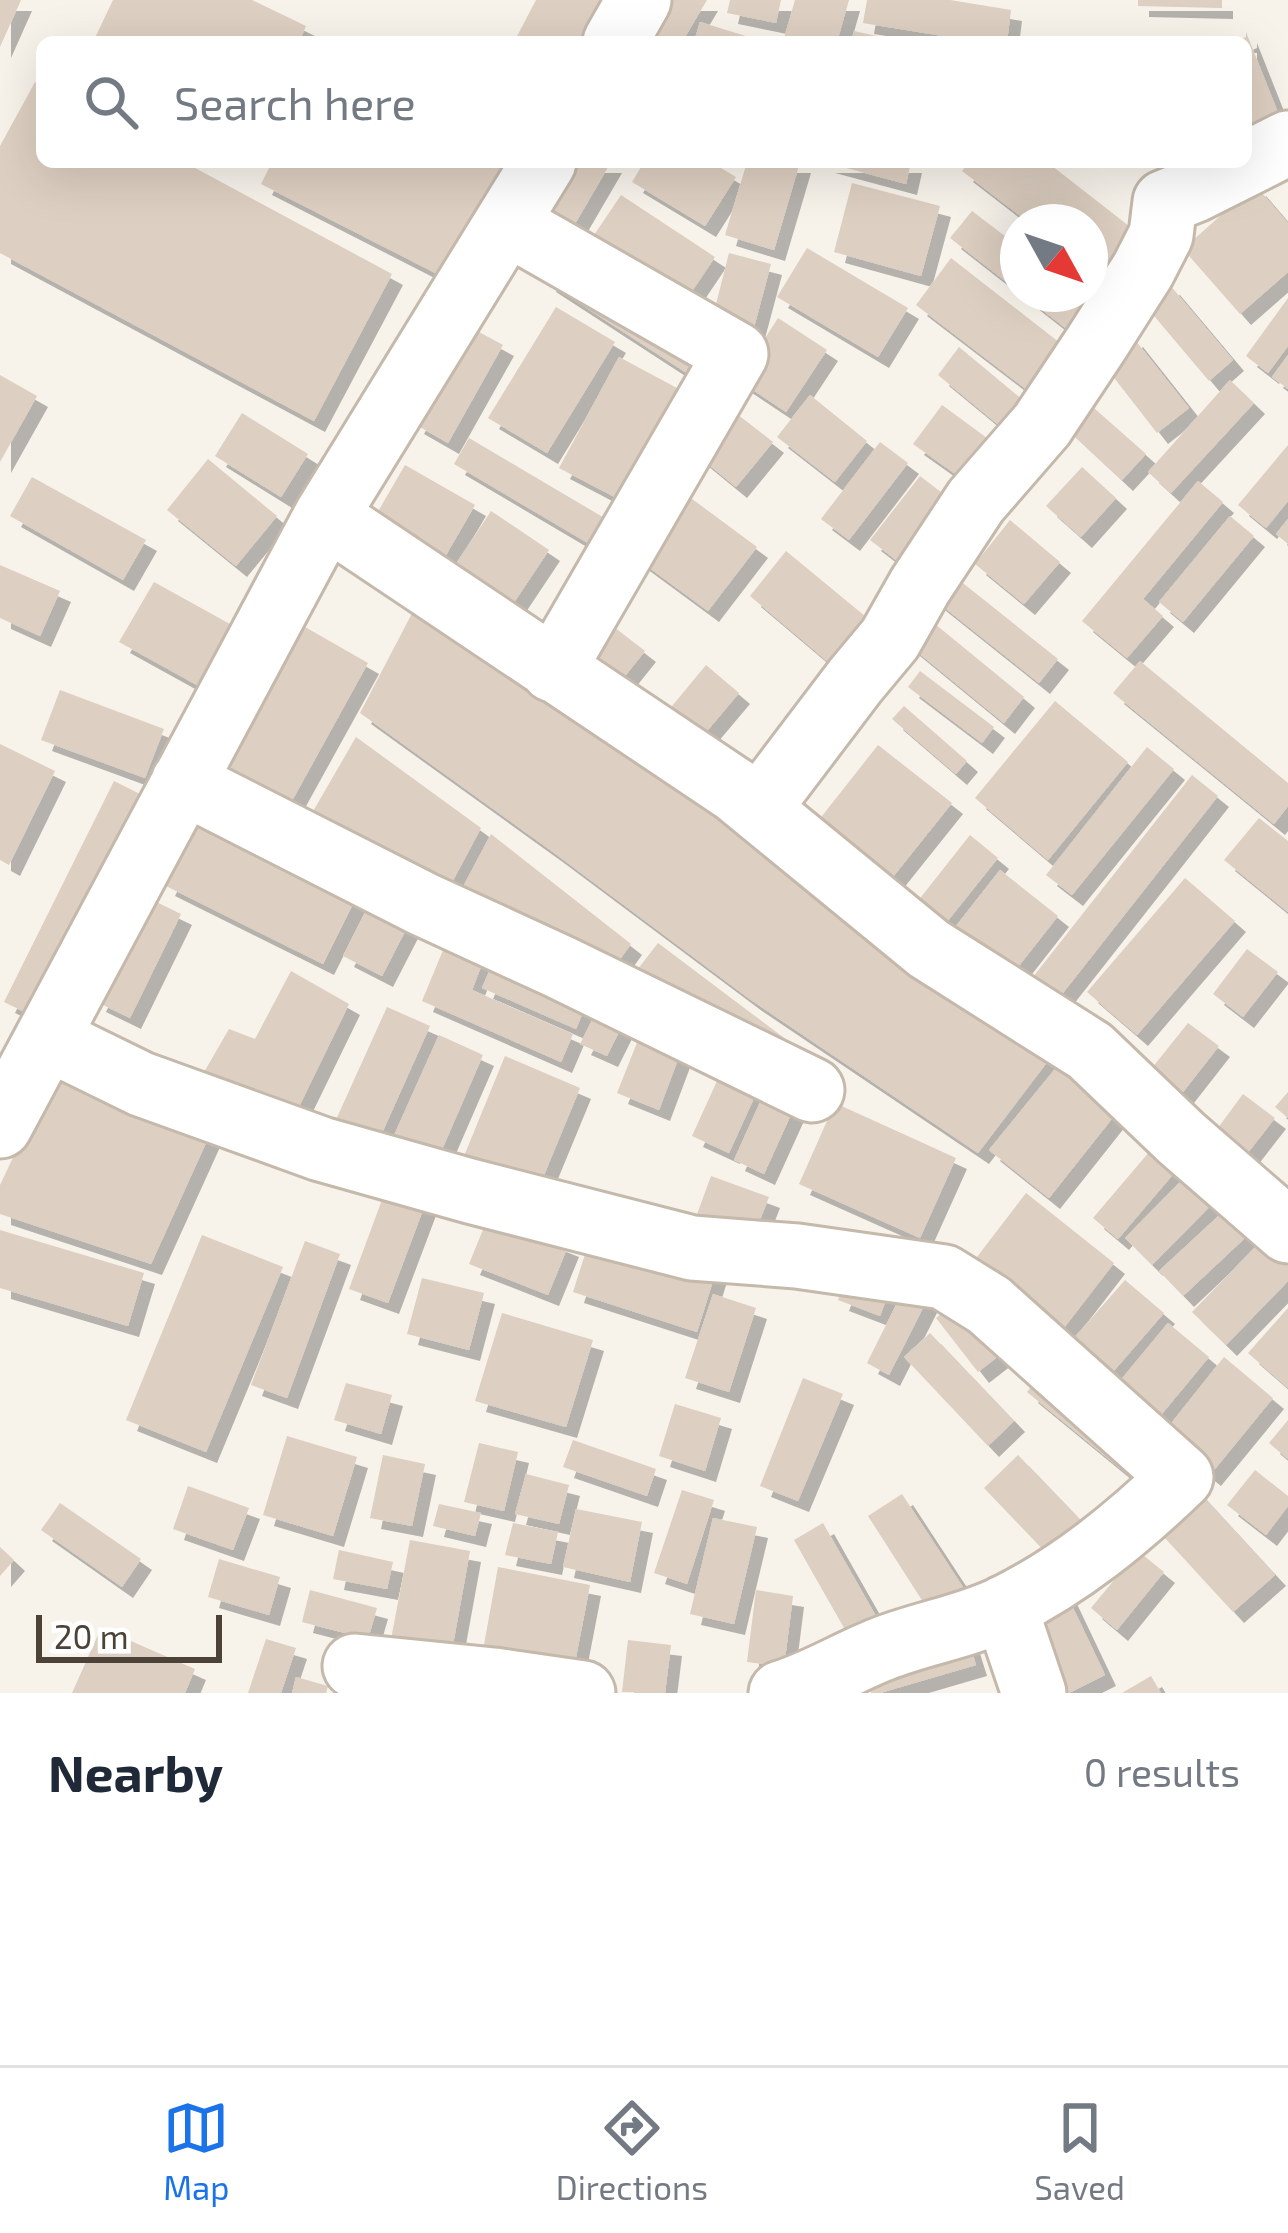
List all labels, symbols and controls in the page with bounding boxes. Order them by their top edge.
search box [36,36,1252,168]
icon: search [78,69,144,135]
text: Search here [174,75,416,129]
north arrow [1000,204,1108,312]
scale bar [36,1609,222,1662]
text: 20 m [54,1616,129,1656]
text: Nearby [48,1741,223,1802]
text: 0 results [1084,1748,1240,1795]
tab: Map [163,2095,229,2207]
tab: Directions [556,2095,708,2207]
tab: Saved [1034,2095,1125,2207]

